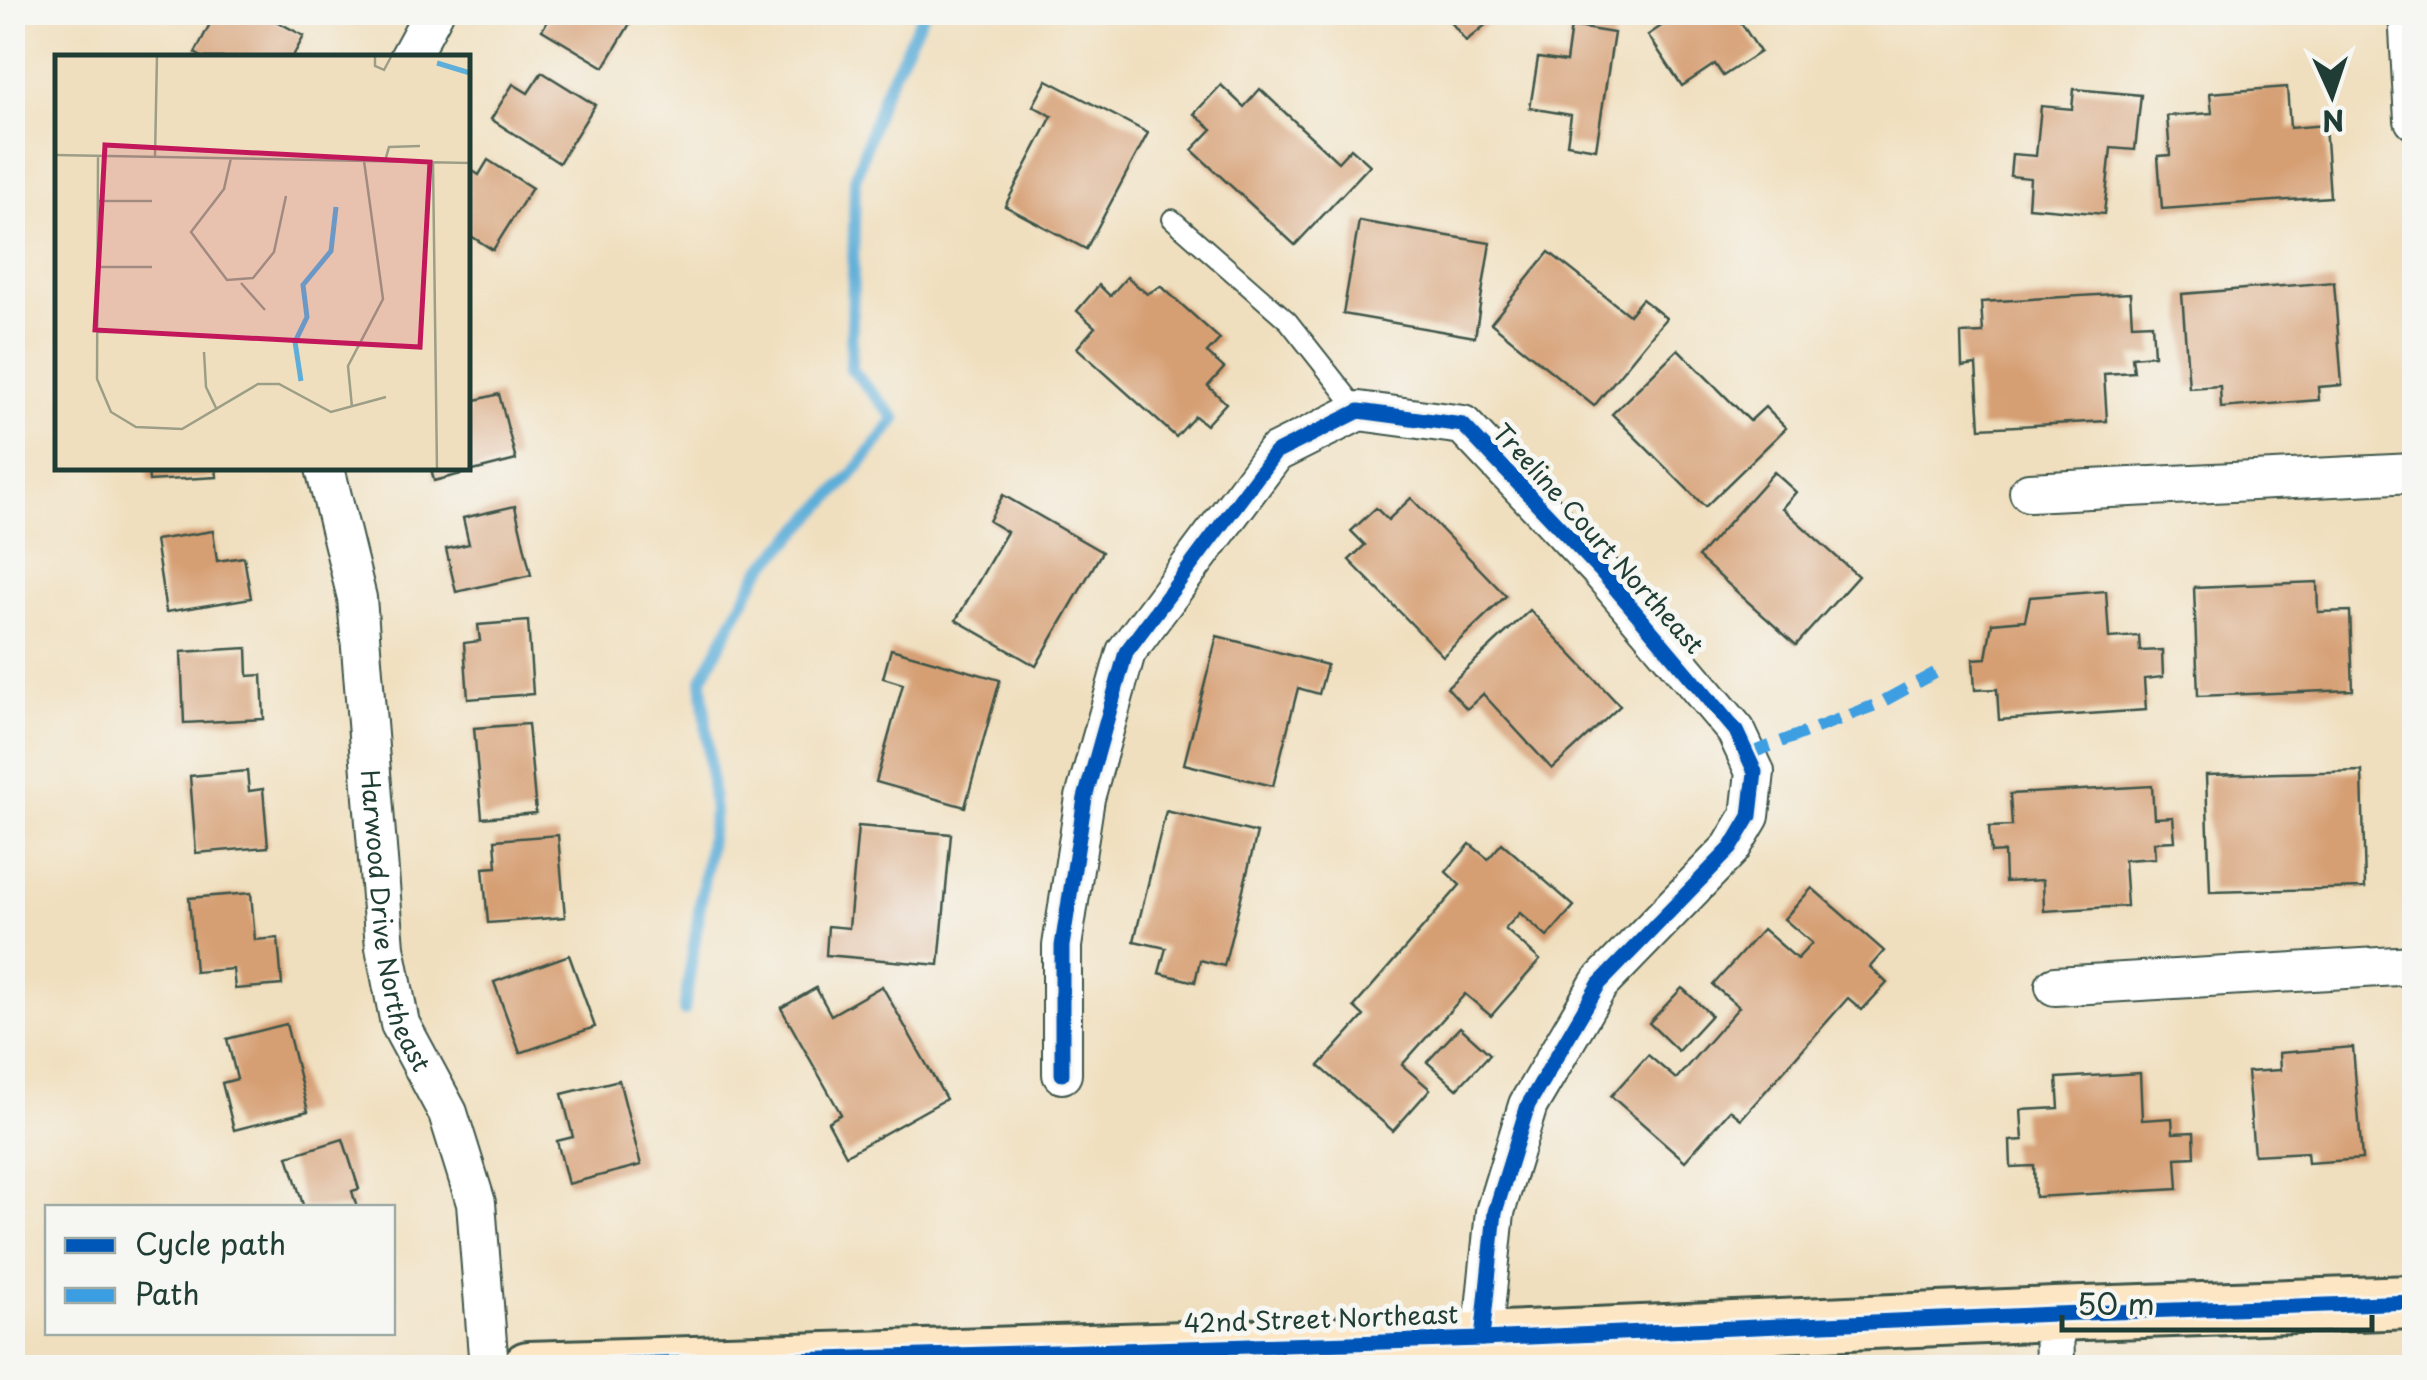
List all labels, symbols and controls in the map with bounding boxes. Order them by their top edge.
north arrow [2282,45,2382,145]
inset map [55,55,470,470]
text: N [2321,99,2346,144]
street label: Treeline Court Northeast [1485,414,1713,662]
street label: Harwood Drive Northeast [352,768,441,1078]
legend [45,1205,395,1335]
text: Cycle path [135,1220,286,1265]
text: Path [135,1270,200,1315]
scale bar [2062,1270,2372,1332]
text: 50 m [2077,1280,2155,1325]
street label: 42nd Street Northeast [1183,1294,1459,1342]

